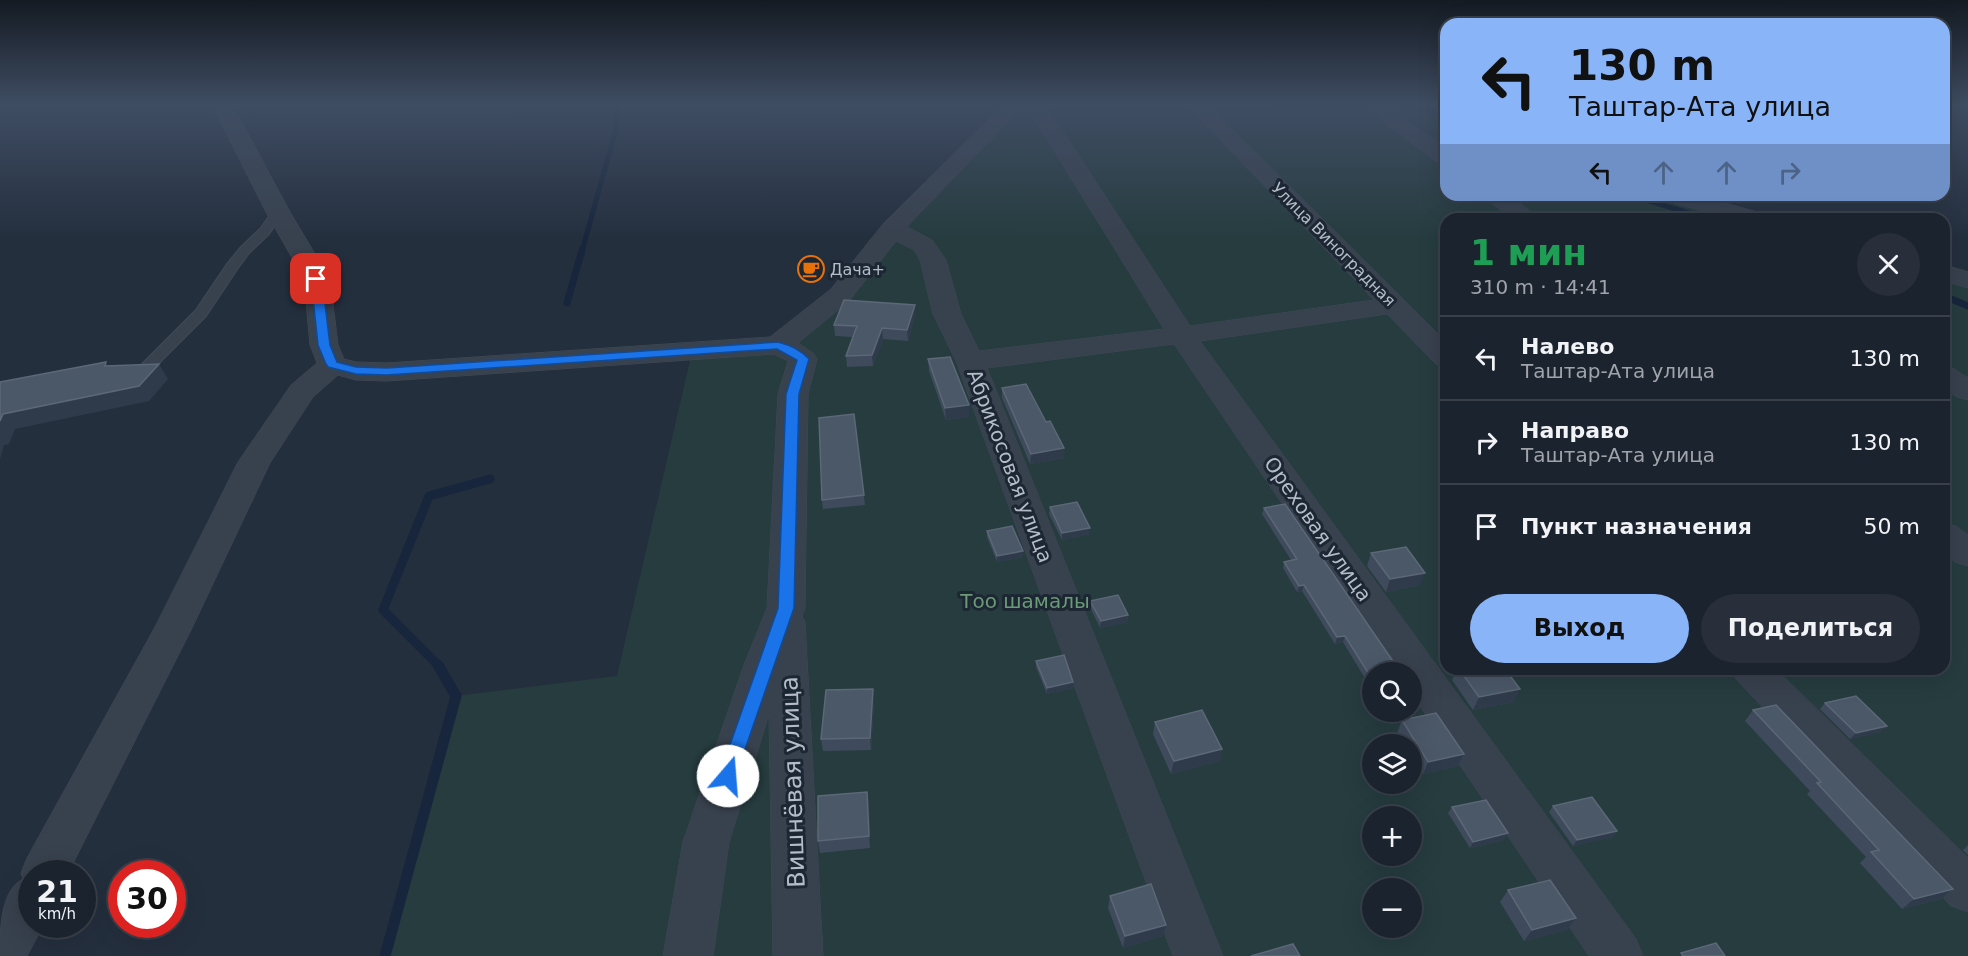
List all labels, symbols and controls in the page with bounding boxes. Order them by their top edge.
text: 130 m [1569,41,1715,90]
icon: left [1470,42,1548,120]
text: Таштар-Ата улица [1569,91,1831,122]
icon: left [1584,156,1617,189]
icon: ahead [1647,156,1680,189]
icon: ahead [1710,156,1743,189]
icon: right [1773,156,1806,189]
street label: Улица Виноградная [1268,179,1399,310]
text: 1 мин [1470,232,1587,273]
button: close [1857,233,1920,296]
pin [290,253,341,304]
cafe icon: Дача+ [796,254,826,284]
place label: Дача+ [830,260,885,279]
icon: arrive [299,262,332,295]
text: 310 m · 14:41 [1470,275,1611,299]
text: Налево [1521,334,1614,359]
icon: left [1470,342,1503,375]
text: 130 m [1850,346,1920,371]
text: Таштар-Ата улица [1521,359,1715,383]
street label: Абрикосовая улица [962,366,1058,566]
text: Направо [1521,418,1629,443]
icon: right [1470,426,1503,459]
text: 130 m [1850,430,1920,455]
text: Таштар-Ата улица [1521,443,1715,467]
street label: Ореховая улица [1259,452,1377,606]
icon: arrive [1470,510,1503,543]
text: Пункт назначения [1521,514,1752,539]
text: 50 m [1864,514,1920,539]
park label: Тоо шамалы [959,589,1090,613]
button: Выход [1470,594,1689,663]
button: Поделиться [1701,594,1920,663]
map controls [1362,662,1422,938]
button: search [1362,662,1422,722]
street label: Вишнёвая улица [775,676,811,888]
button: layers [1362,734,1422,794]
position arrow [696,744,760,808]
button: + [1362,806,1422,866]
speed limit sign: 30 [108,860,186,938]
text: 21 [36,874,78,909]
button: − [1362,878,1422,938]
text: km/h [38,905,76,923]

